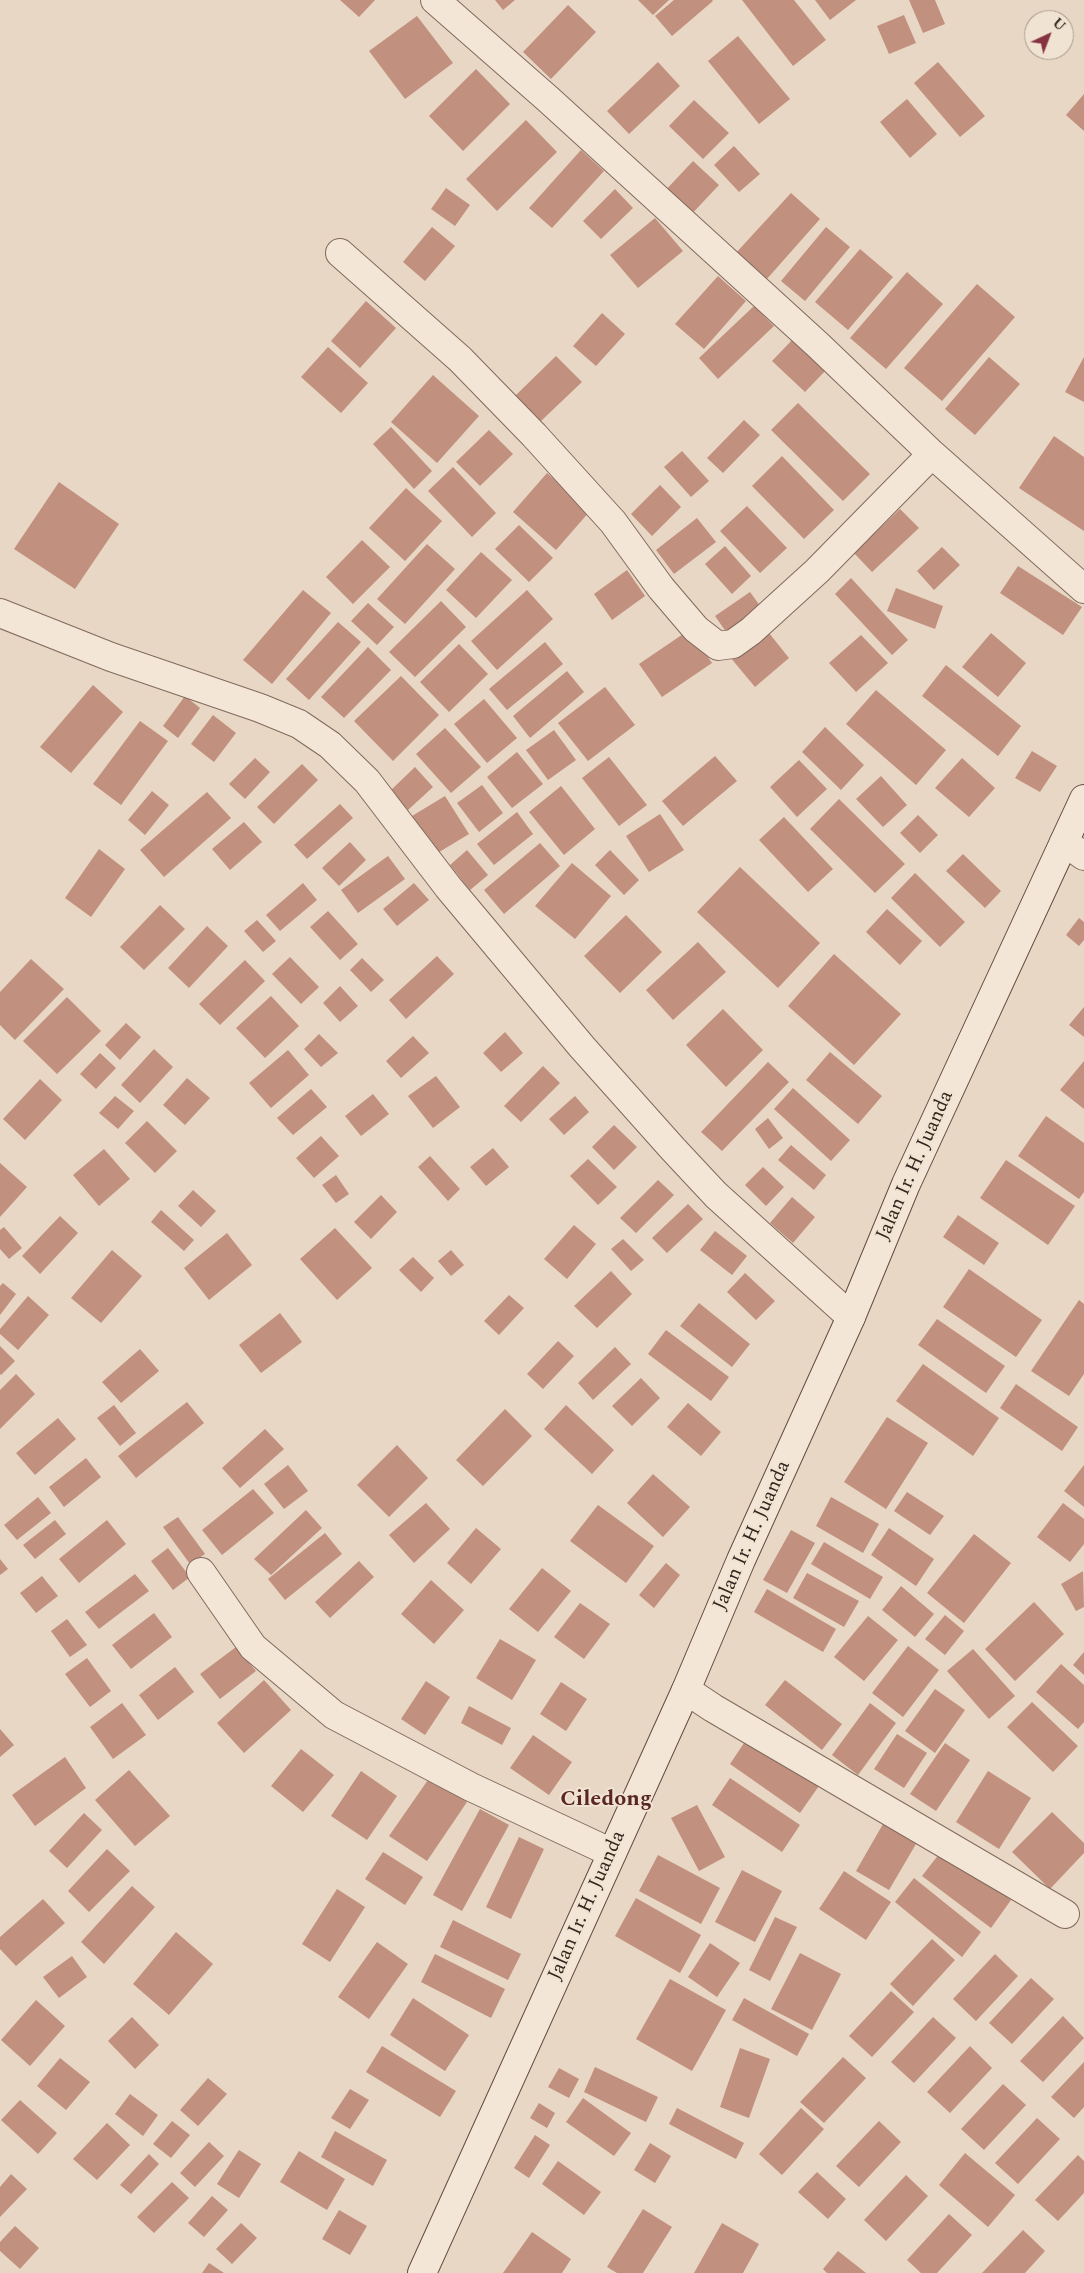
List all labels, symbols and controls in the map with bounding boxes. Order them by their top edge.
north arrow [1024,10,1074,60]
text: U [1047,13,1070,36]
street label: Jalan Ir. H. Juanda [872,1087,960,1245]
street label: Jalan Ir. H. Juanda [709,1457,797,1615]
district label: Ciledong [560,1788,652,1814]
street label: Jalan Ir. H. Juanda [544,1827,632,1985]

